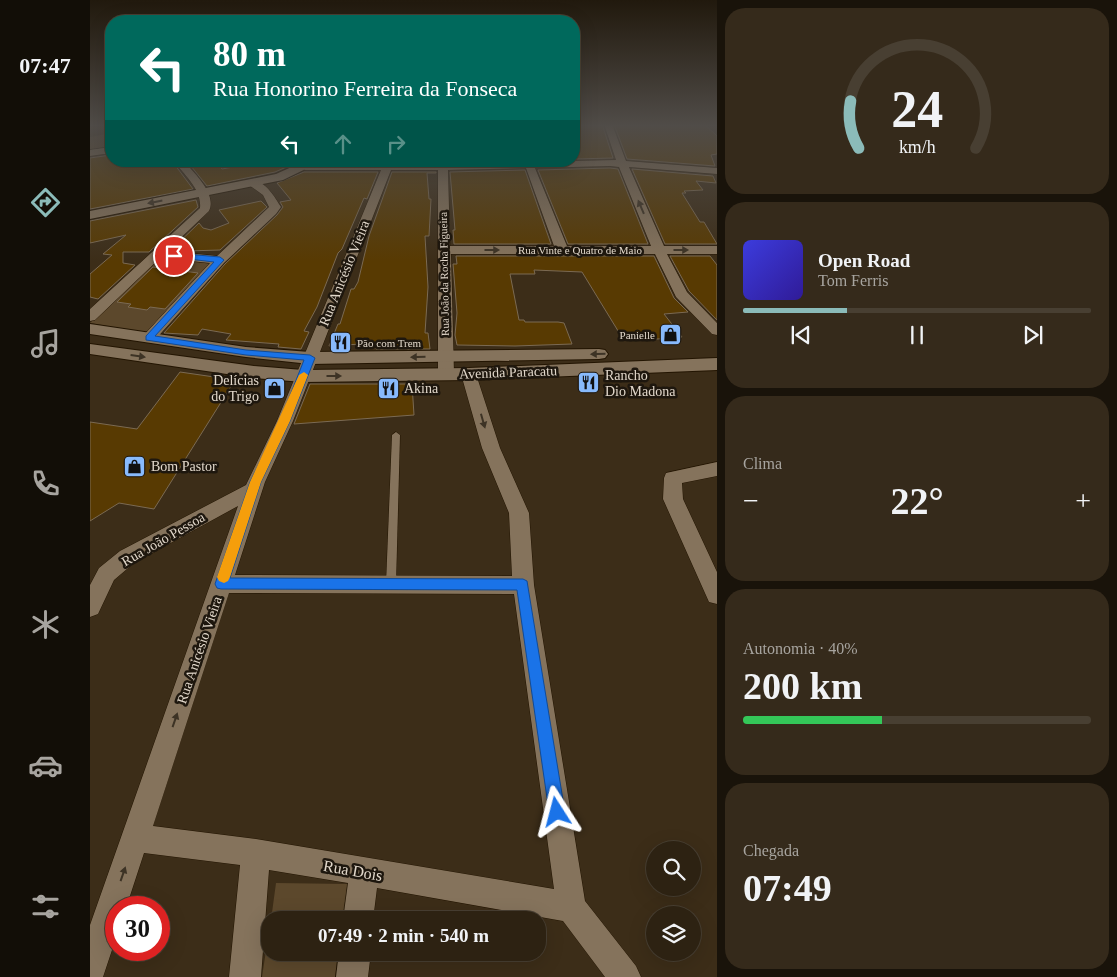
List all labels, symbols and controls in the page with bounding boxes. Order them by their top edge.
icon: left [130,35,195,100]
text: 80 m [213,35,286,74]
text: 07:47 [19,53,71,78]
text: Rua Honorino Ferreira da Fonseca [213,76,517,101]
text: 24 [891,81,943,138]
icon: left [276,130,304,158]
icon: ahead [329,130,357,158]
icon: right [382,130,410,158]
text: km/h [899,137,935,157]
icon: directions [28,185,63,220]
one-way arrow [146,198,162,206]
one-way arrow [636,200,644,214]
street label: Rua João da Rocha Figueira [437,212,451,336]
street label: Rua Anicésio Vieira [316,218,373,328]
pin [153,235,195,277]
icon: arrive [160,242,188,270]
street label: Rua Vinte e Quatro de Maio [518,244,643,256]
one-way arrow [484,246,500,254]
one-way arrow [673,246,689,254]
text: Open Road [818,250,910,271]
text: Tom Ferris [818,272,888,289]
icon: previous [787,321,815,349]
icon: pause [903,321,931,349]
icon: next [1019,321,1047,349]
shop icon: Panielle [659,323,683,347]
icon: music [28,326,63,361]
place label: Panielle [620,329,655,341]
restaurant icon: Pão com Trem [329,331,353,355]
place label: Pão com Trem [357,337,422,349]
one-way arrow [590,350,606,358]
one-way arrow [131,352,147,360]
one-way arrow [410,353,426,361]
street label: Avenida Paracatu [459,363,557,382]
place label: Rancho Dio Madona [605,368,676,399]
restaurant icon: Rancho Dio Madona [577,371,601,395]
one-way arrow [327,372,343,380]
place label: Delícias do Trigo [211,373,259,404]
shop icon: Delícias do Trigo [263,376,287,400]
restaurant icon: Akina [376,376,400,400]
place label: Akina [404,381,439,396]
one-way arrow [479,413,487,428]
shop icon: Bom Pastor [123,454,147,478]
text: Clima [743,455,782,472]
place label: Bom Pastor [151,459,217,474]
icon: phone [28,466,63,501]
text: 22° [890,480,944,522]
text: − [743,485,759,516]
text: + [1075,485,1091,516]
street label: Rua João Pessoa [119,509,208,569]
street label: Rua Anicésio Vieira [174,594,225,706]
icon: climate [28,607,63,642]
text: Autonomia · 40% [743,640,858,657]
text: 200 km [743,665,862,707]
one-way arrow [172,713,179,728]
icon: car [28,748,63,783]
position arrow [530,785,582,837]
map controls [646,841,701,961]
button: search [646,841,701,896]
text: Chegada [743,842,799,859]
street label: Rua Dois [322,857,384,884]
one-way arrow [119,866,127,881]
text: 07:49 [743,867,832,909]
icon: filters [28,889,63,924]
speed limit sign: 30 [105,896,170,961]
button: layers [646,906,701,961]
text: 07:49 · 2 min · 540 m [318,925,489,946]

